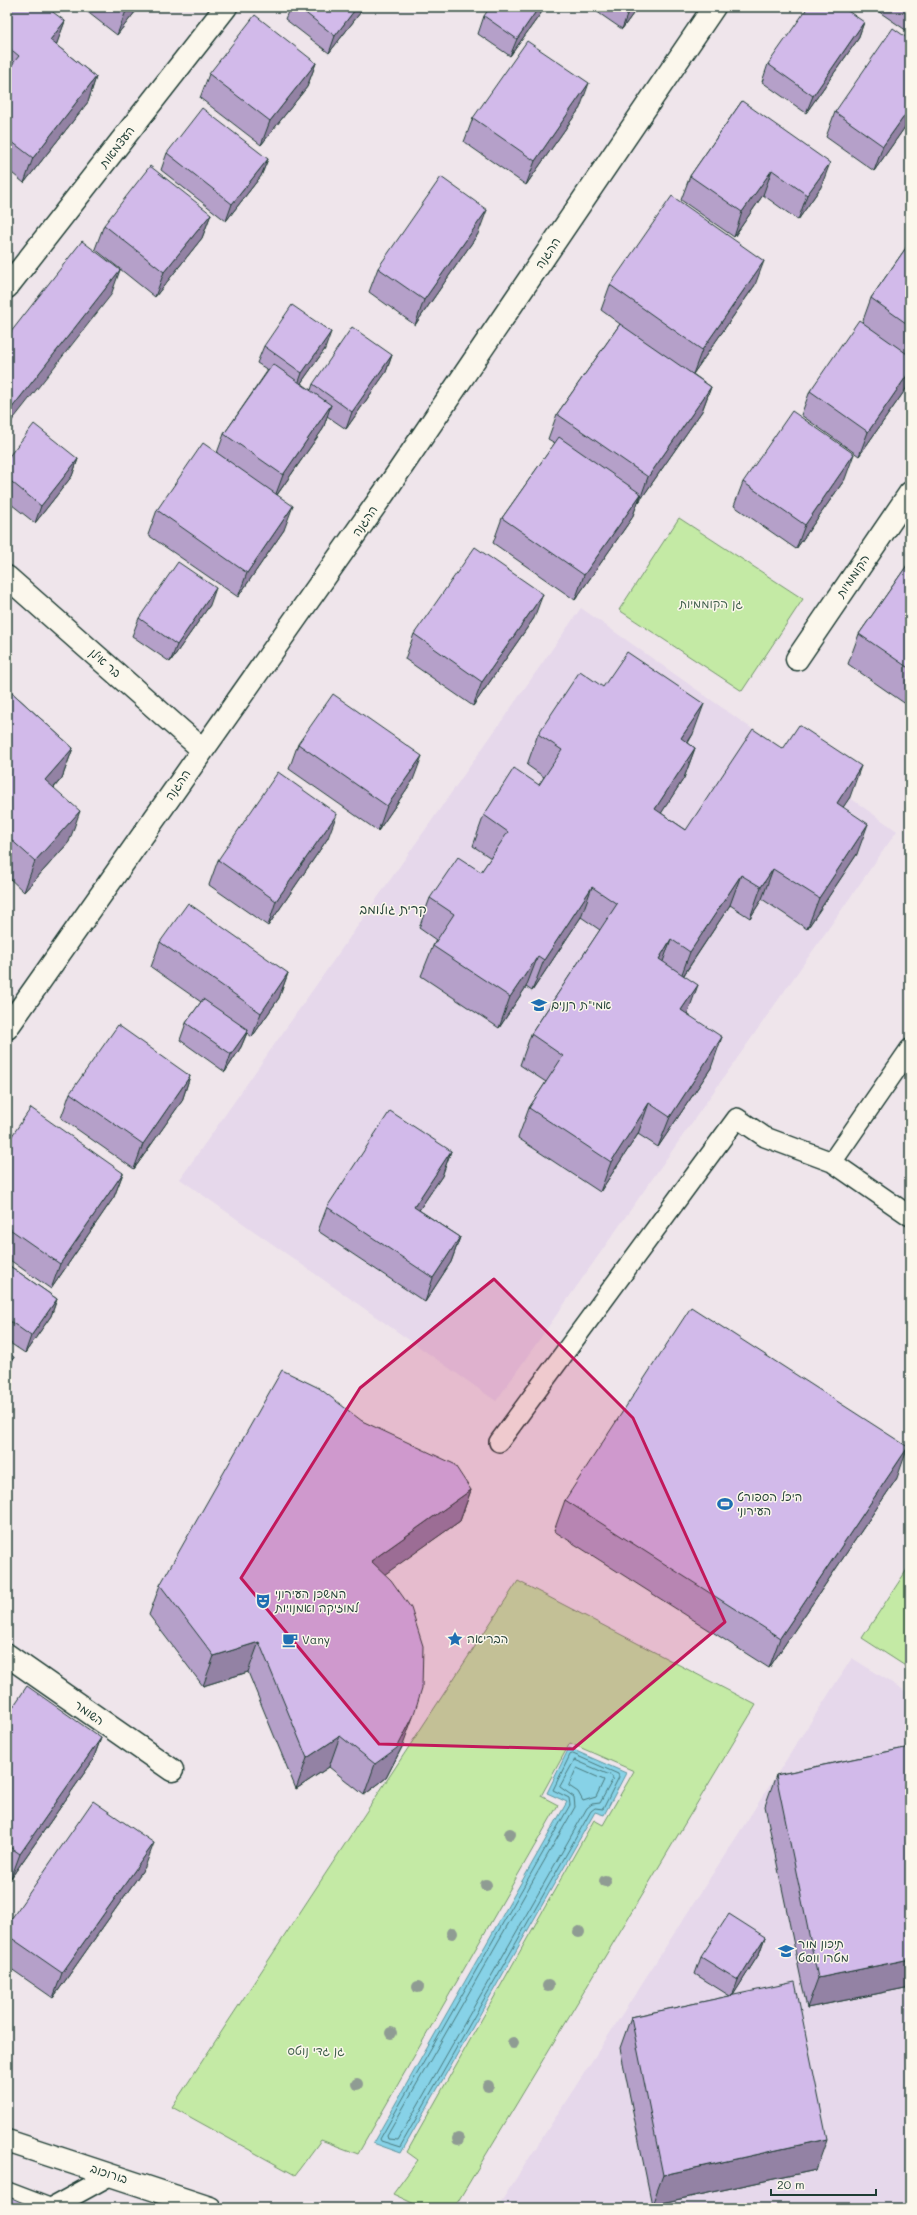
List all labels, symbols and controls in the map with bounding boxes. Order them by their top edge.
street label: העצמאות [94,122,138,171]
street label: ההגנה [531,234,563,271]
street label: ההגנה [348,502,381,539]
street label: הקוממיות [831,551,872,601]
park label: גן הקוממיות [678,595,743,611]
street label: בר אילן [87,644,125,680]
street label: ההגנה [161,766,194,803]
district label: קרית גולומב [359,900,427,918]
school or university icon: אמי"ת רננים [530,996,548,1014]
place label: אמי"ת רננים [551,996,611,1012]
place label: היכל הספורט העירוני [737,1488,802,1518]
sports icon: היכל הספורט העירוני [716,1495,734,1513]
place label: המשכן העירוני למוזיקה ואמנויות [274,1585,360,1616]
theatre icon: המשכן העירוני למוזיקה ואמנויות [254,1592,272,1610]
place icon: הבריאה [446,1630,464,1648]
place label: הבריאה [467,1630,508,1646]
cafe icon: Vany [281,1631,299,1649]
place label: Vany [302,1631,330,1647]
street label: השומר [72,1696,108,1728]
place label: תיכון מור מטרו ווסט [798,1935,849,1965]
school or university icon: תיכון מור מטרו ווסט [777,1942,795,1960]
park label: גן גדי נוטס [287,2042,345,2058]
street label: בורוכוב [89,2159,130,2187]
scale bar [771,2171,876,2197]
text: 20 m [777,2176,805,2192]

